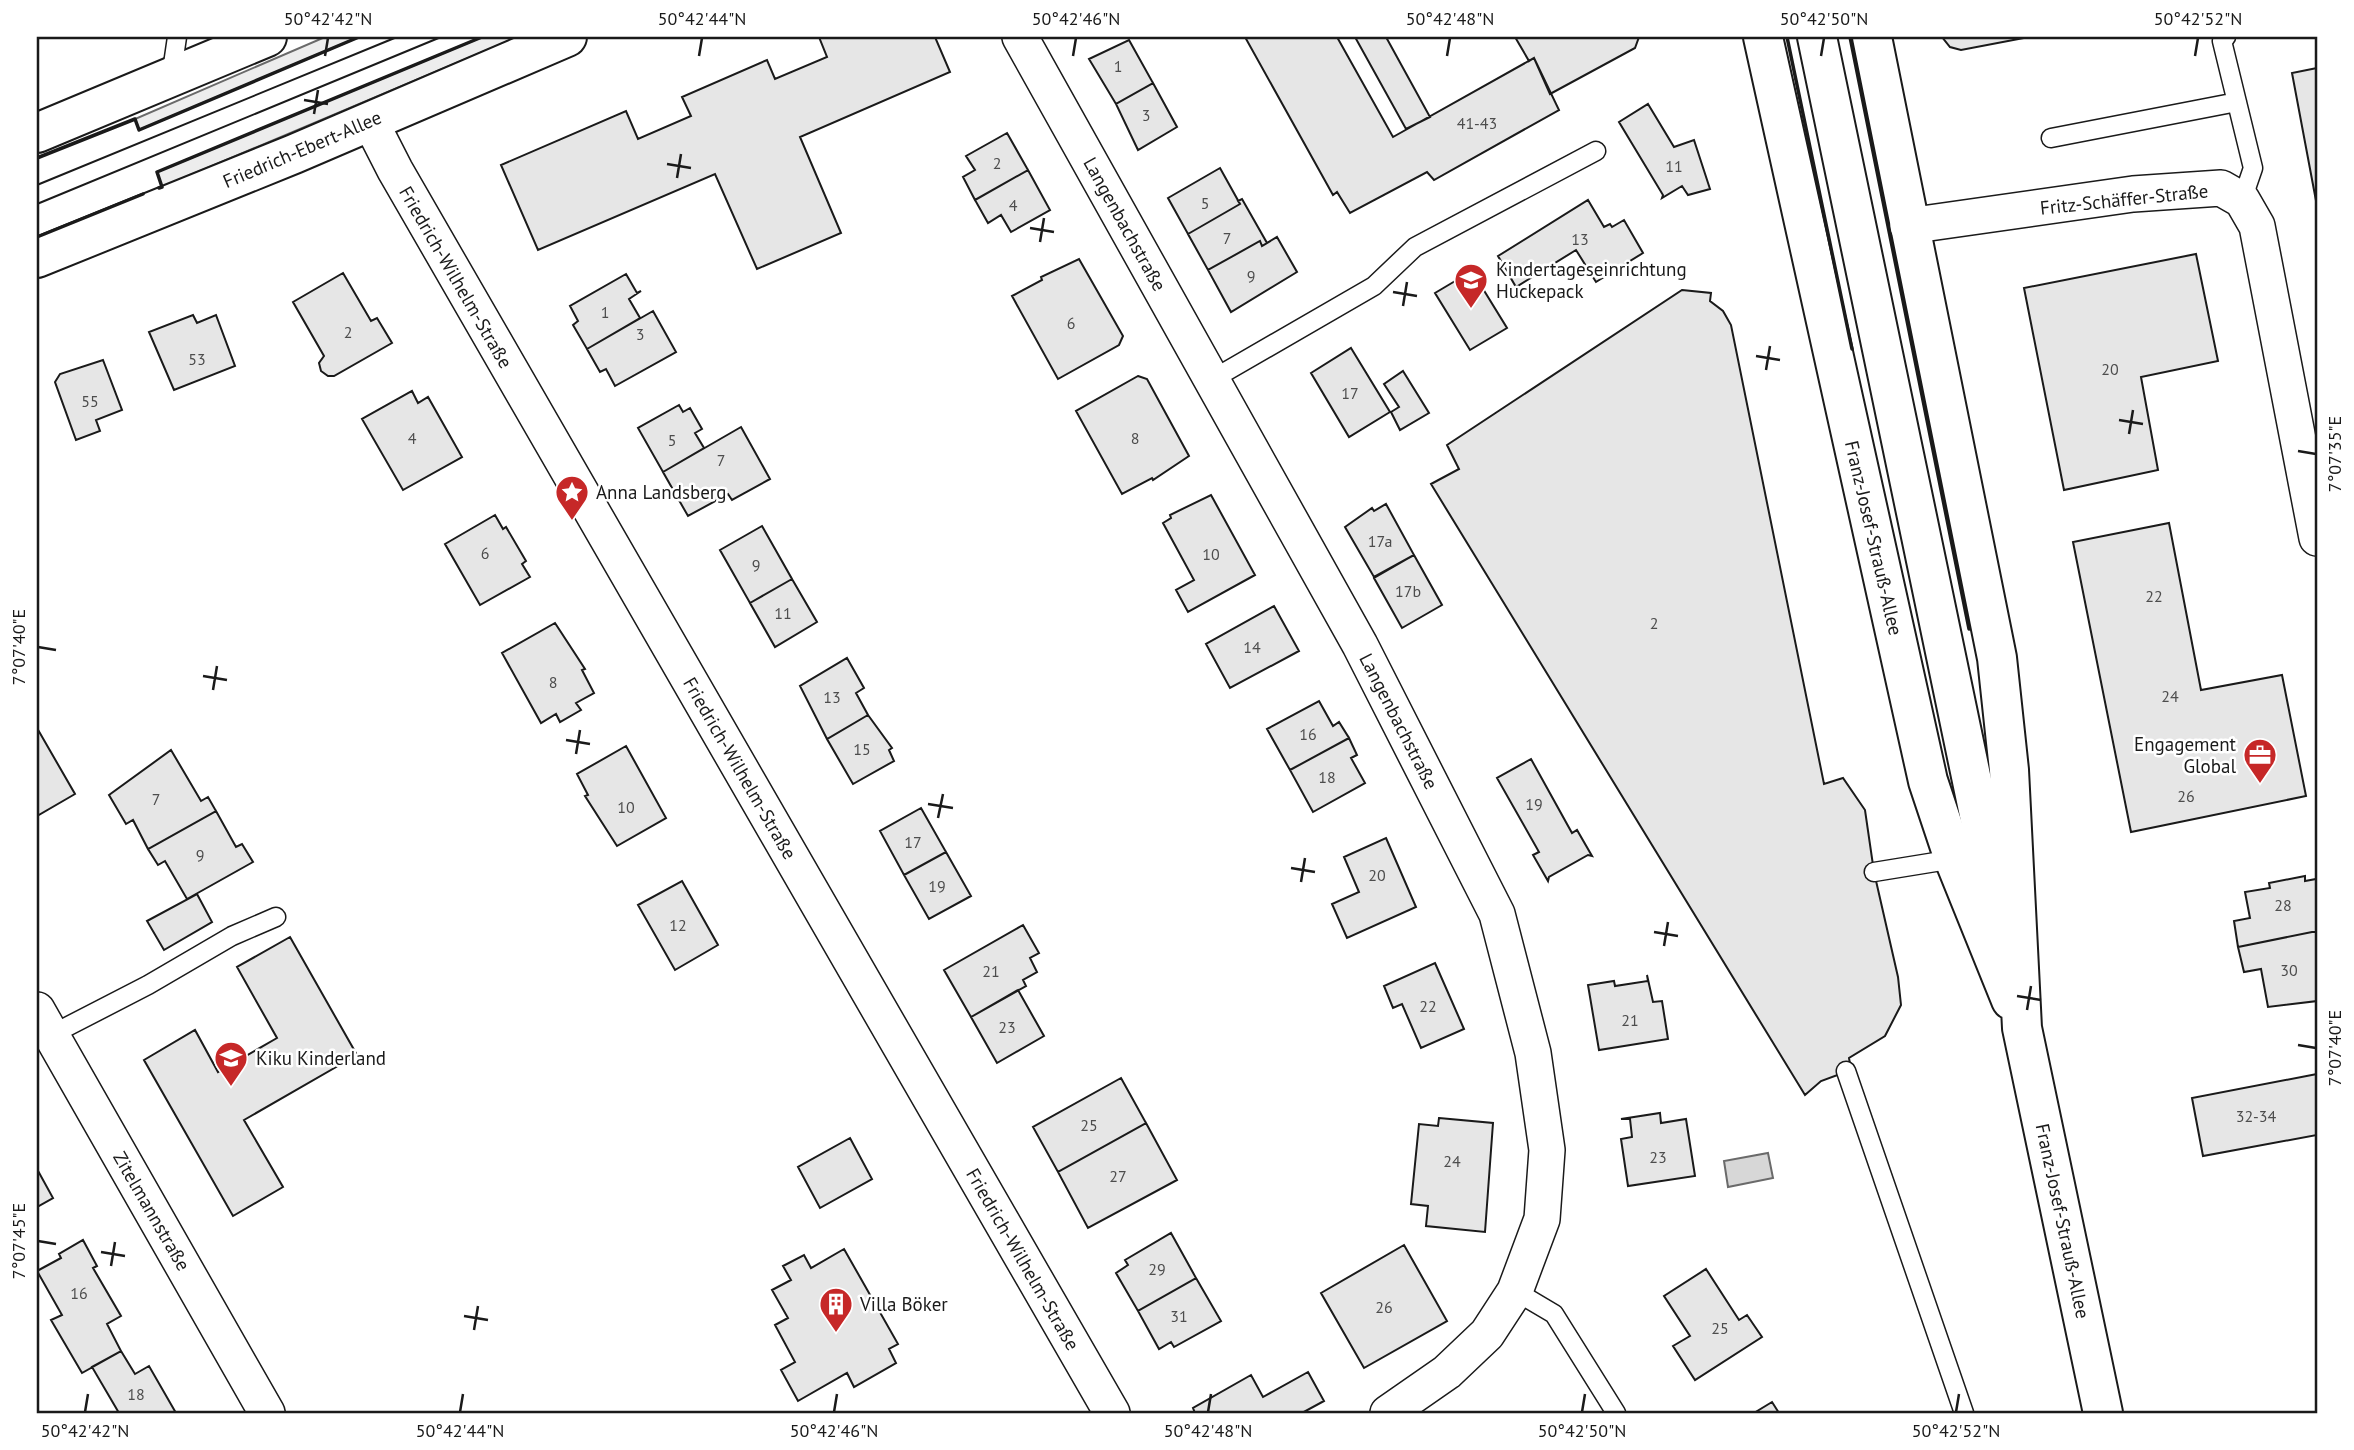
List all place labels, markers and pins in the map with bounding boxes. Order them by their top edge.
place label: Kindertageseinrichtung Huckepack [1496,257,1687,303]
school or university icon: Kindertageseinrichtung Huckepack [1452,261,1490,310]
place icon: Anna Landsberg [553,473,591,522]
place label: Anna Landsberg [596,480,726,504]
place label: Engagement Global [2134,732,2237,778]
office icon: Engagement Global [2241,736,2279,785]
school or university icon: Kiku Kinderland [212,1039,250,1088]
place label: Kiku Kinderland [256,1046,386,1070]
building icon: Villa Böker [817,1285,855,1334]
place label: Villa Böker [859,1292,948,1316]

